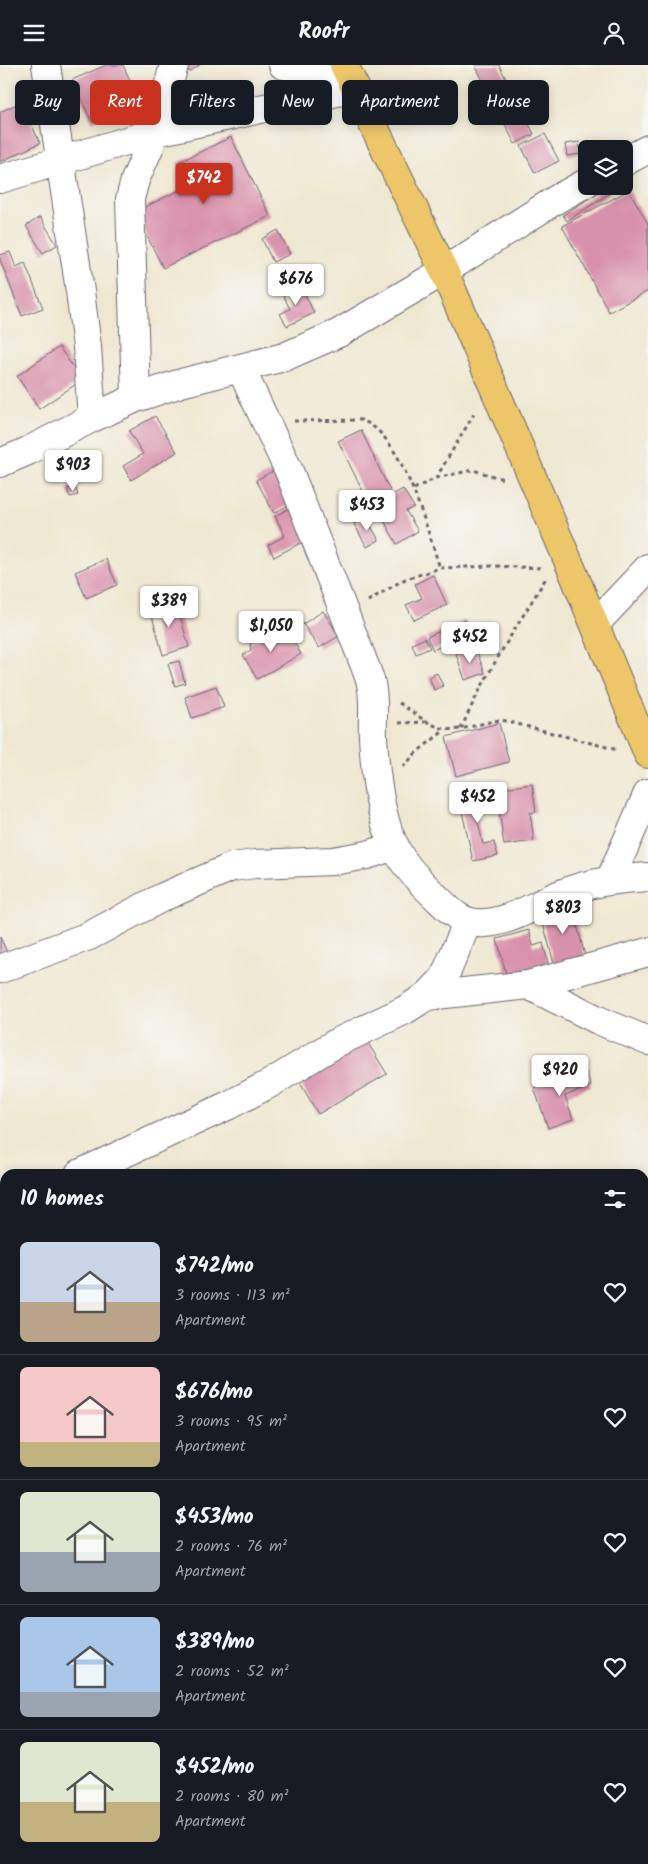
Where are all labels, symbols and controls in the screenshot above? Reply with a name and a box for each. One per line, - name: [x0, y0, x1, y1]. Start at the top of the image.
- text: Roofr: [299, 15, 349, 50]
- icon: menu: [20, 19, 48, 47]
- icon: person: [600, 19, 628, 47]
- chip: Buy: [15, 80, 80, 125]
- chip: Rent: [90, 80, 161, 125]
- chip: Filters: [171, 80, 254, 125]
- chip: New: [264, 80, 332, 125]
- chip: Apartment: [342, 80, 458, 125]
- chip: House: [468, 80, 549, 125]
- map controls: [578, 140, 633, 195]
- button: layers: [578, 140, 633, 195]
- pin: $742: [174, 163, 234, 205]
- text: $742: [186, 166, 222, 191]
- pin: $676: [266, 263, 326, 306]
- text: $676: [279, 267, 313, 292]
- pin: $903: [43, 449, 103, 492]
- text: $903: [56, 453, 90, 478]
- pin: $453: [337, 489, 397, 532]
- text: $453: [349, 493, 385, 518]
- pin: $389: [139, 585, 199, 628]
- text: $389: [151, 589, 187, 614]
- pin: $1,050: [230, 611, 312, 653]
- text: $1,050: [249, 614, 293, 639]
- pin: $452: [440, 621, 500, 664]
- text: $452: [452, 625, 488, 650]
- pin: $452: [448, 781, 508, 824]
- text: $452: [460, 785, 496, 810]
- pin: $803: [533, 893, 593, 935]
- text: $803: [545, 896, 581, 921]
- pin: $920: [530, 1055, 590, 1097]
- text: $920: [542, 1058, 578, 1083]
- text: 10 homes: [20, 1183, 104, 1216]
- icon: filters: [601, 1185, 629, 1213]
- text: $742/mo: [175, 1250, 254, 1283]
- icon: home: [60, 1262, 120, 1322]
- icon: heart: [601, 1278, 629, 1306]
- text: 3 rooms · 113 m²: [175, 1283, 290, 1308]
- text: Apartment: [175, 1308, 246, 1333]
- text: $676/mo: [175, 1376, 253, 1409]
- icon: home: [60, 1387, 120, 1447]
- icon: heart: [601, 1403, 629, 1431]
- text: 3 rooms · 95 m²: [175, 1409, 287, 1434]
- text: Apartment: [175, 1434, 246, 1459]
- text: $453/mo: [175, 1501, 254, 1534]
- icon: home: [60, 1512, 120, 1572]
- icon: heart: [601, 1528, 629, 1556]
- text: 2 rooms · 76 m²: [175, 1534, 287, 1559]
- text: Apartment: [175, 1559, 246, 1584]
- text: $389/mo: [175, 1626, 255, 1659]
- icon: home: [60, 1637, 120, 1697]
- icon: heart: [601, 1653, 629, 1681]
- text: 2 rooms · 52 m²: [175, 1659, 289, 1684]
- text: Apartment: [175, 1684, 246, 1709]
- text: $452/mo: [175, 1751, 254, 1784]
- icon: home: [60, 1762, 120, 1822]
- icon: heart: [601, 1778, 629, 1806]
- text: 2 rooms · 80 m²: [175, 1784, 288, 1809]
- text: Apartment: [175, 1809, 246, 1834]

